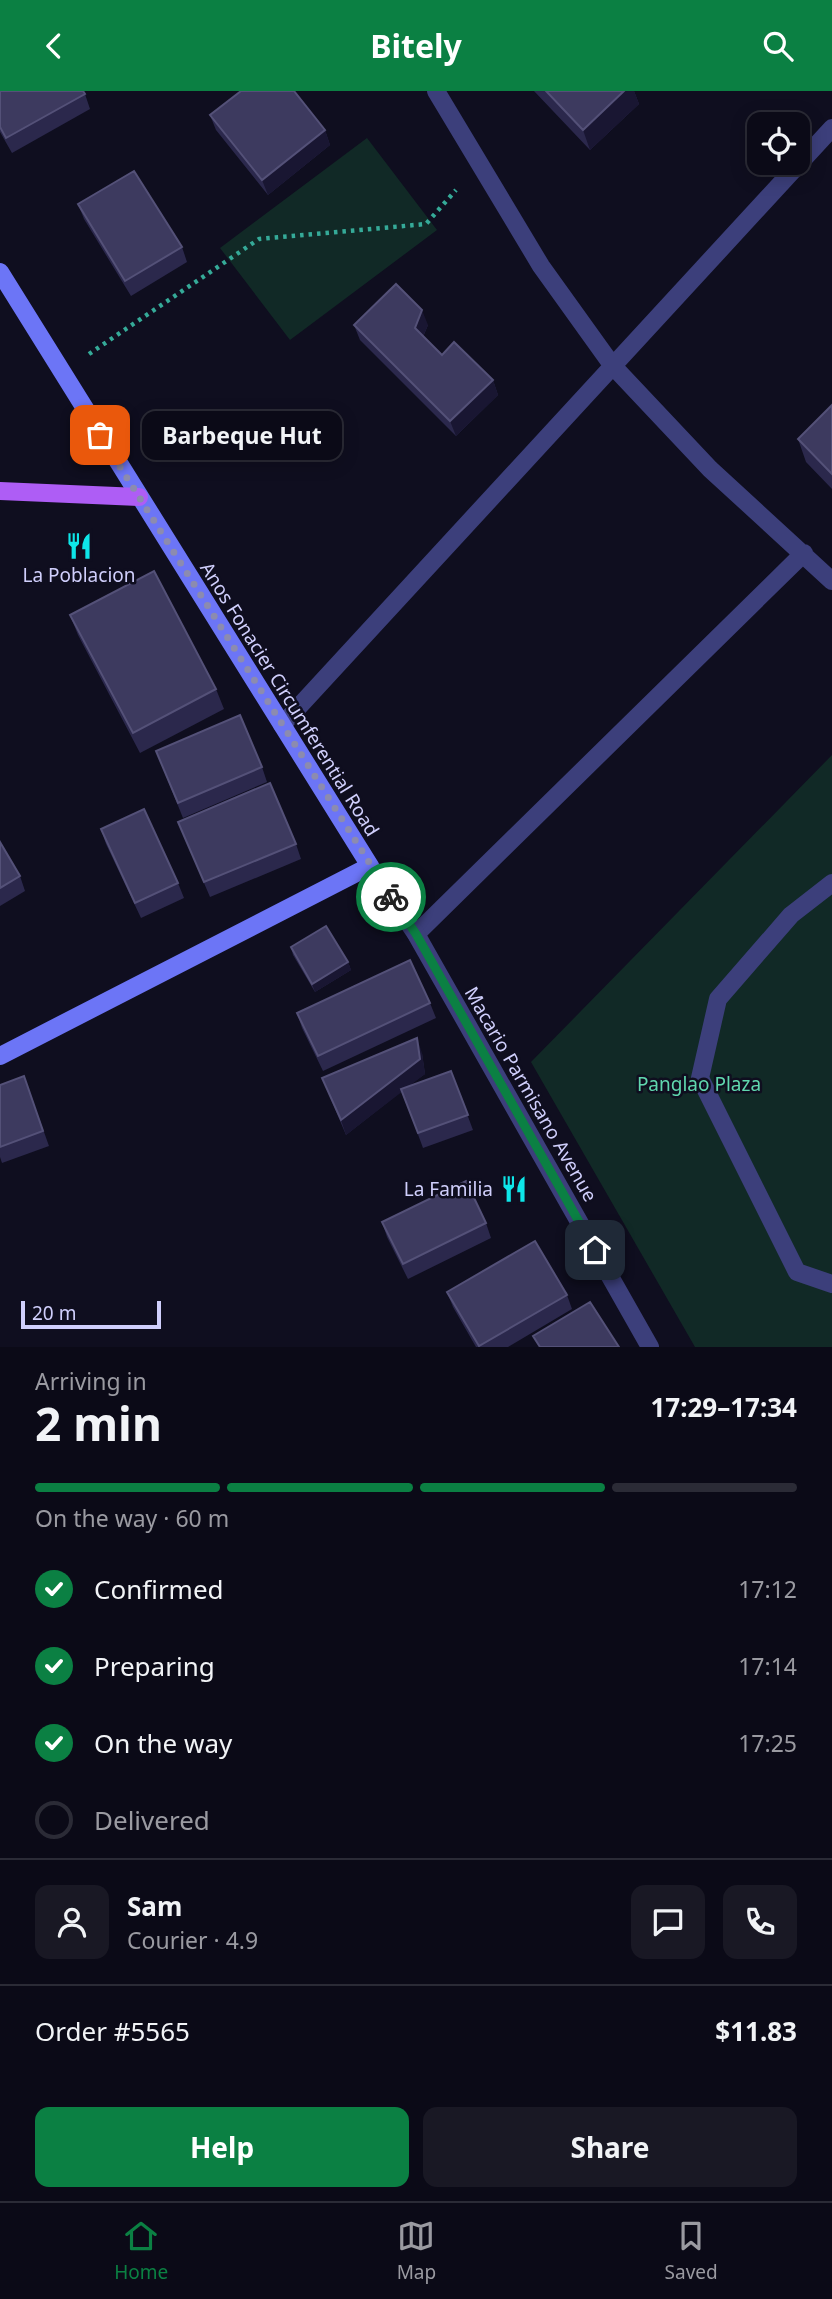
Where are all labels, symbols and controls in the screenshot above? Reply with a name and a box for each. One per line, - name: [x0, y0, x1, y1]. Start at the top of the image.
- text: Bitely: [370, 24, 462, 67]
- icon: back: [35, 27, 73, 65]
- icon: search: [759, 27, 797, 65]
- map controls: [747, 112, 810, 175]
- button: locate: [747, 112, 810, 175]
- pin: [70, 405, 130, 465]
- callout: Barbeque Hut: [142, 411, 342, 459]
- icon: bag: [81, 416, 119, 454]
- text: Barbeque Hut: [162, 419, 322, 451]
- restaurant icon: La Poblacion: [64, 531, 94, 561]
- street label: Anos Fonacier Circumferential Road: [195, 557, 385, 841]
- place label: La Poblacion: [22, 562, 136, 588]
- courier: [356, 862, 426, 932]
- icon: bike: [372, 878, 410, 916]
- street label: Macario Parmisano Avenue: [459, 982, 603, 1206]
- park label: Panglao Plaza: [637, 1071, 761, 1097]
- restaurant icon: La Familia: [499, 1174, 529, 1204]
- place label: La Familia: [404, 1176, 493, 1202]
- pin: [565, 1220, 625, 1280]
- icon: home: [576, 1231, 614, 1269]
- scale bar: [21, 1298, 161, 1330]
- text: 20 m: [32, 1300, 76, 1326]
- text: Arriving in: [35, 1365, 147, 1397]
- text: 17:29–17:34: [650, 1389, 797, 1425]
- text: 2 min: [35, 1392, 162, 1454]
- text: On the way · 60 m: [35, 1502, 229, 1534]
- icon: check: [35, 1570, 73, 1608]
- text: Confirmed: [94, 1571, 224, 1607]
- text: 17:12: [738, 1573, 797, 1605]
- icon: check: [35, 1647, 73, 1685]
- text: Preparing: [94, 1648, 215, 1684]
- text: 17:14: [738, 1650, 797, 1682]
- icon: check: [35, 1724, 73, 1762]
- text: On the way: [94, 1725, 232, 1761]
- text: 17:25: [738, 1727, 797, 1759]
- text: Delivered: [94, 1802, 210, 1838]
- button: person: [35, 1885, 109, 1959]
- button: chat: [631, 1885, 705, 1959]
- button: phone: [723, 1885, 797, 1959]
- text: Sam: [127, 1888, 182, 1924]
- text: Courier · 4.9: [127, 1924, 258, 1956]
- text: Order #5565: [35, 2013, 190, 2049]
- text: $11.83: [715, 2013, 797, 2049]
- button: Help: [35, 2107, 409, 2187]
- button: Share: [423, 2107, 797, 2187]
- tab: Home: [114, 2217, 168, 2285]
- tab: Map: [397, 2217, 436, 2285]
- tab: Saved: [665, 2217, 718, 2285]

